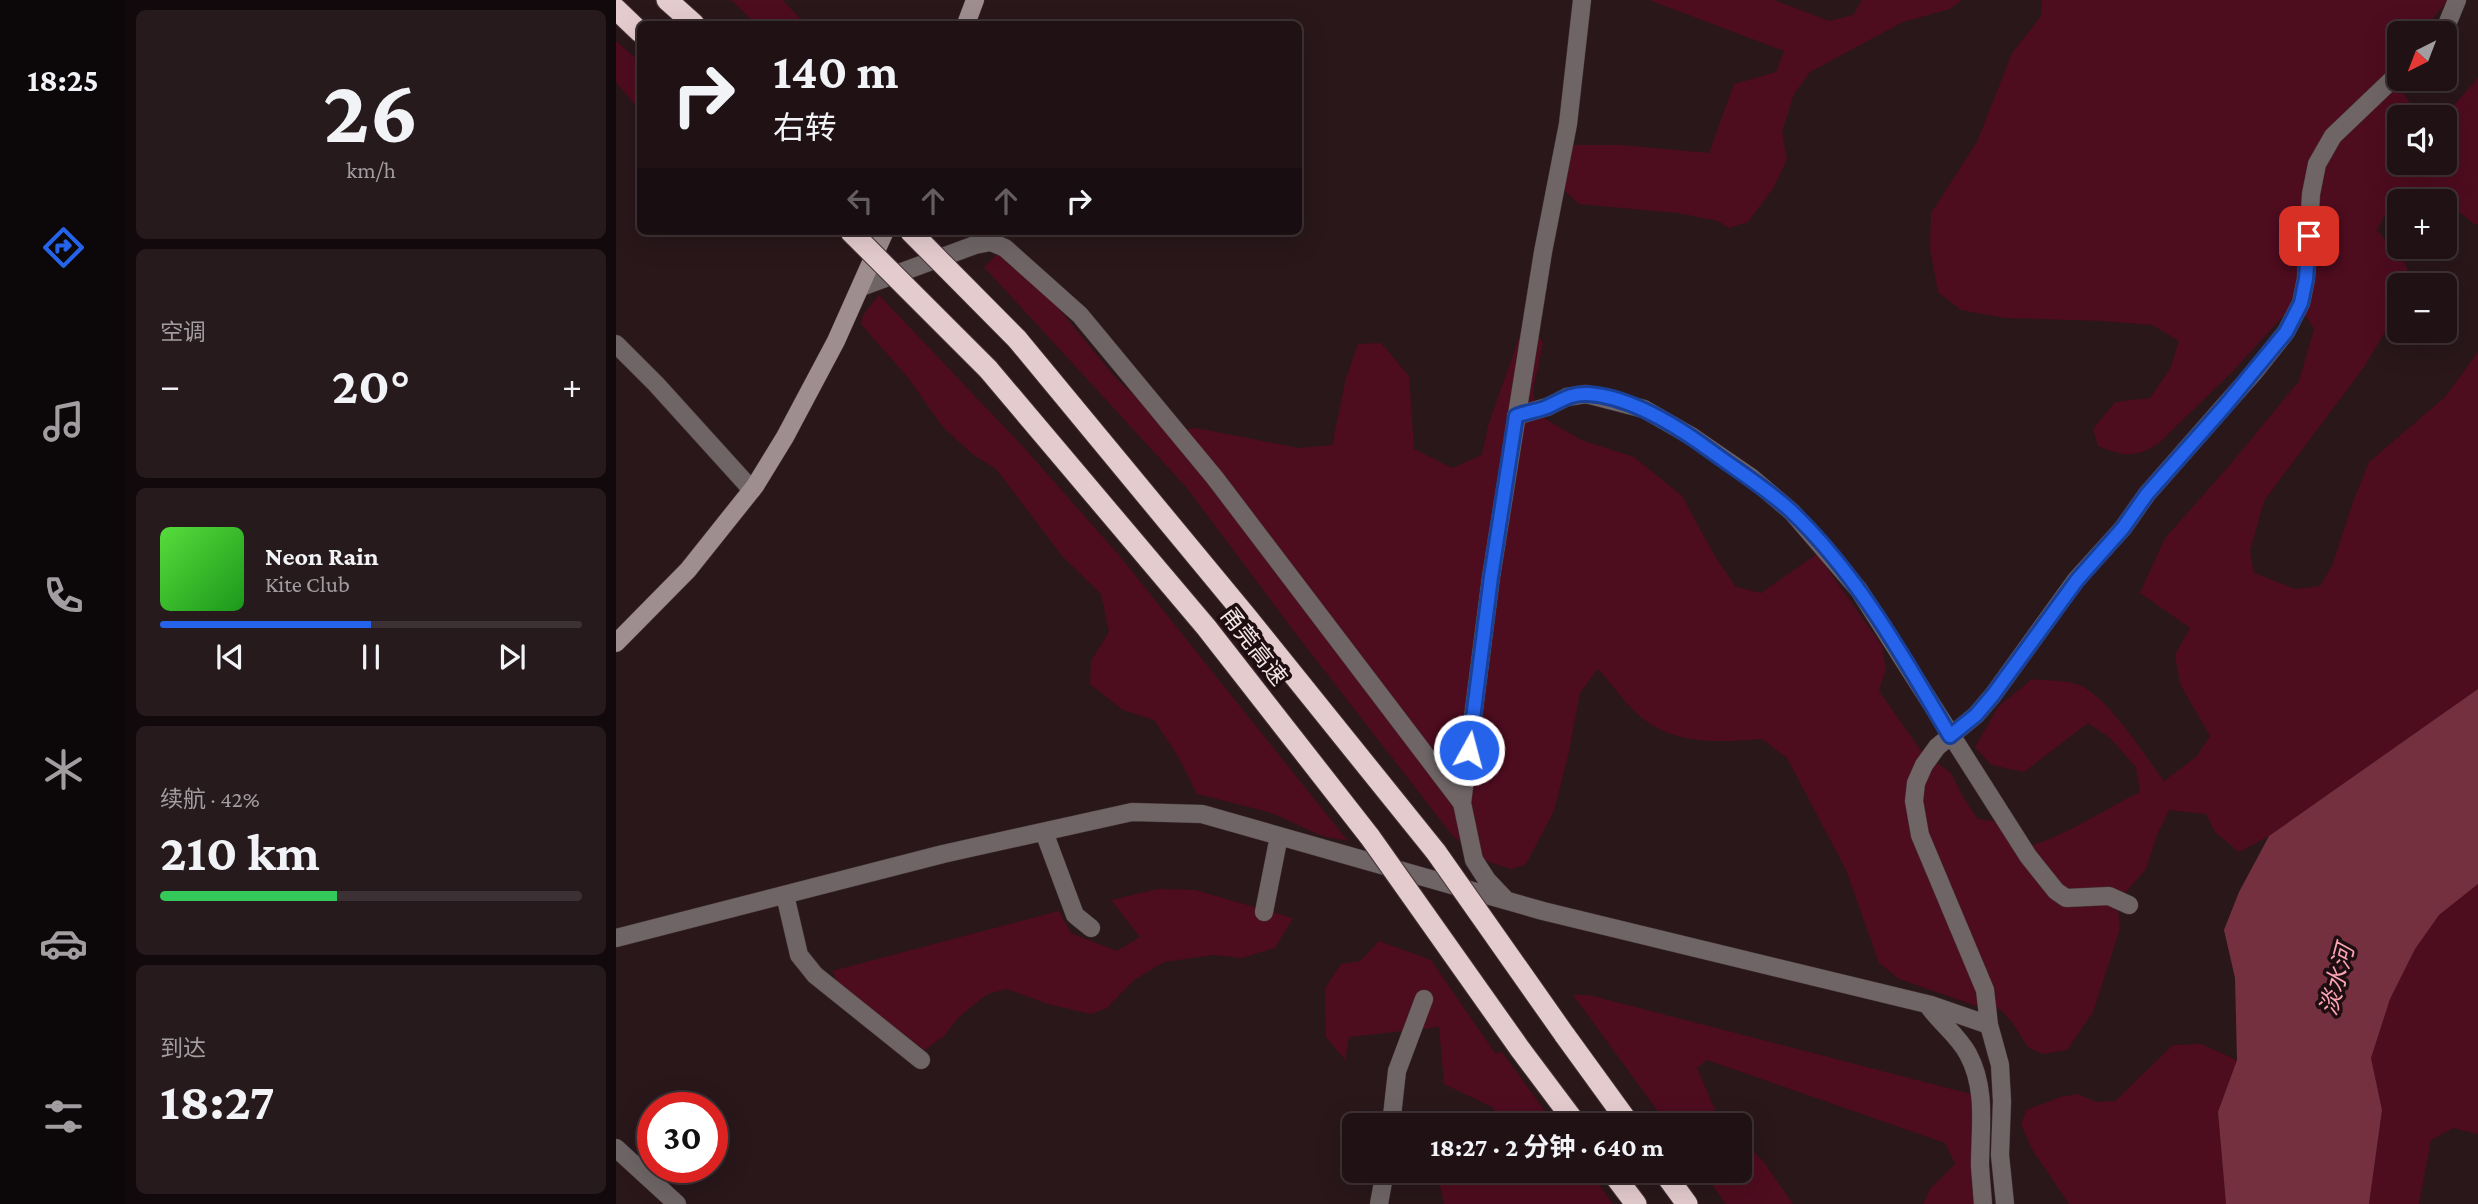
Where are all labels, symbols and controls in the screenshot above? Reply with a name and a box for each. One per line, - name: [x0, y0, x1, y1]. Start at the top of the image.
- north arrow: [2387, 21, 2457, 91]
- map controls: [2387, 21, 2457, 343]
- text: 140 m: [773, 44, 898, 99]
- icon: right: [658, 49, 749, 140]
- text: 26: [323, 60, 419, 162]
- text: 18:25: [27, 62, 99, 98]
- button: sound: [2387, 105, 2457, 175]
- text: 右转: [773, 110, 837, 146]
- text: km/h: [346, 157, 396, 183]
- icon: left: [841, 182, 879, 220]
- icon: ahead: [914, 182, 952, 220]
- icon: ahead: [987, 182, 1025, 220]
- icon: right: [1060, 182, 1098, 220]
- button: +: [2387, 189, 2457, 259]
- pin: [2279, 206, 2339, 266]
- icon: arrive: [2290, 217, 2328, 255]
- icon: directions: [39, 223, 88, 272]
- button: −: [2387, 273, 2457, 343]
- text: 空调: [160, 319, 206, 345]
- text: 20°: [332, 356, 410, 414]
- text: −: [160, 364, 180, 406]
- text: +: [562, 364, 582, 406]
- icon: music: [39, 397, 88, 446]
- text: Neon Rain: [265, 542, 379, 571]
- icon: phone: [39, 571, 88, 620]
- text: Kite Club: [265, 571, 350, 597]
- street label: 甬莞高速: [1215, 602, 1293, 690]
- icon: previous: [211, 638, 249, 676]
- icon: pause: [352, 638, 390, 676]
- icon: next: [493, 638, 531, 676]
- position arrow: [1432, 713, 1506, 787]
- icon: climate: [39, 745, 88, 794]
- text: 续航 · 42%: [160, 786, 260, 812]
- text: 210 km: [160, 823, 320, 881]
- icon: car: [39, 919, 88, 968]
- water label: 淡水河: [2314, 938, 2360, 1018]
- text: 到达: [160, 1035, 206, 1061]
- text: 18:27: [160, 1072, 275, 1130]
- icon: filters: [39, 1092, 88, 1141]
- speed limit sign: 30: [637, 1092, 728, 1183]
- text: 18:27 · 2 分钟 · 640 m: [1430, 1133, 1664, 1162]

